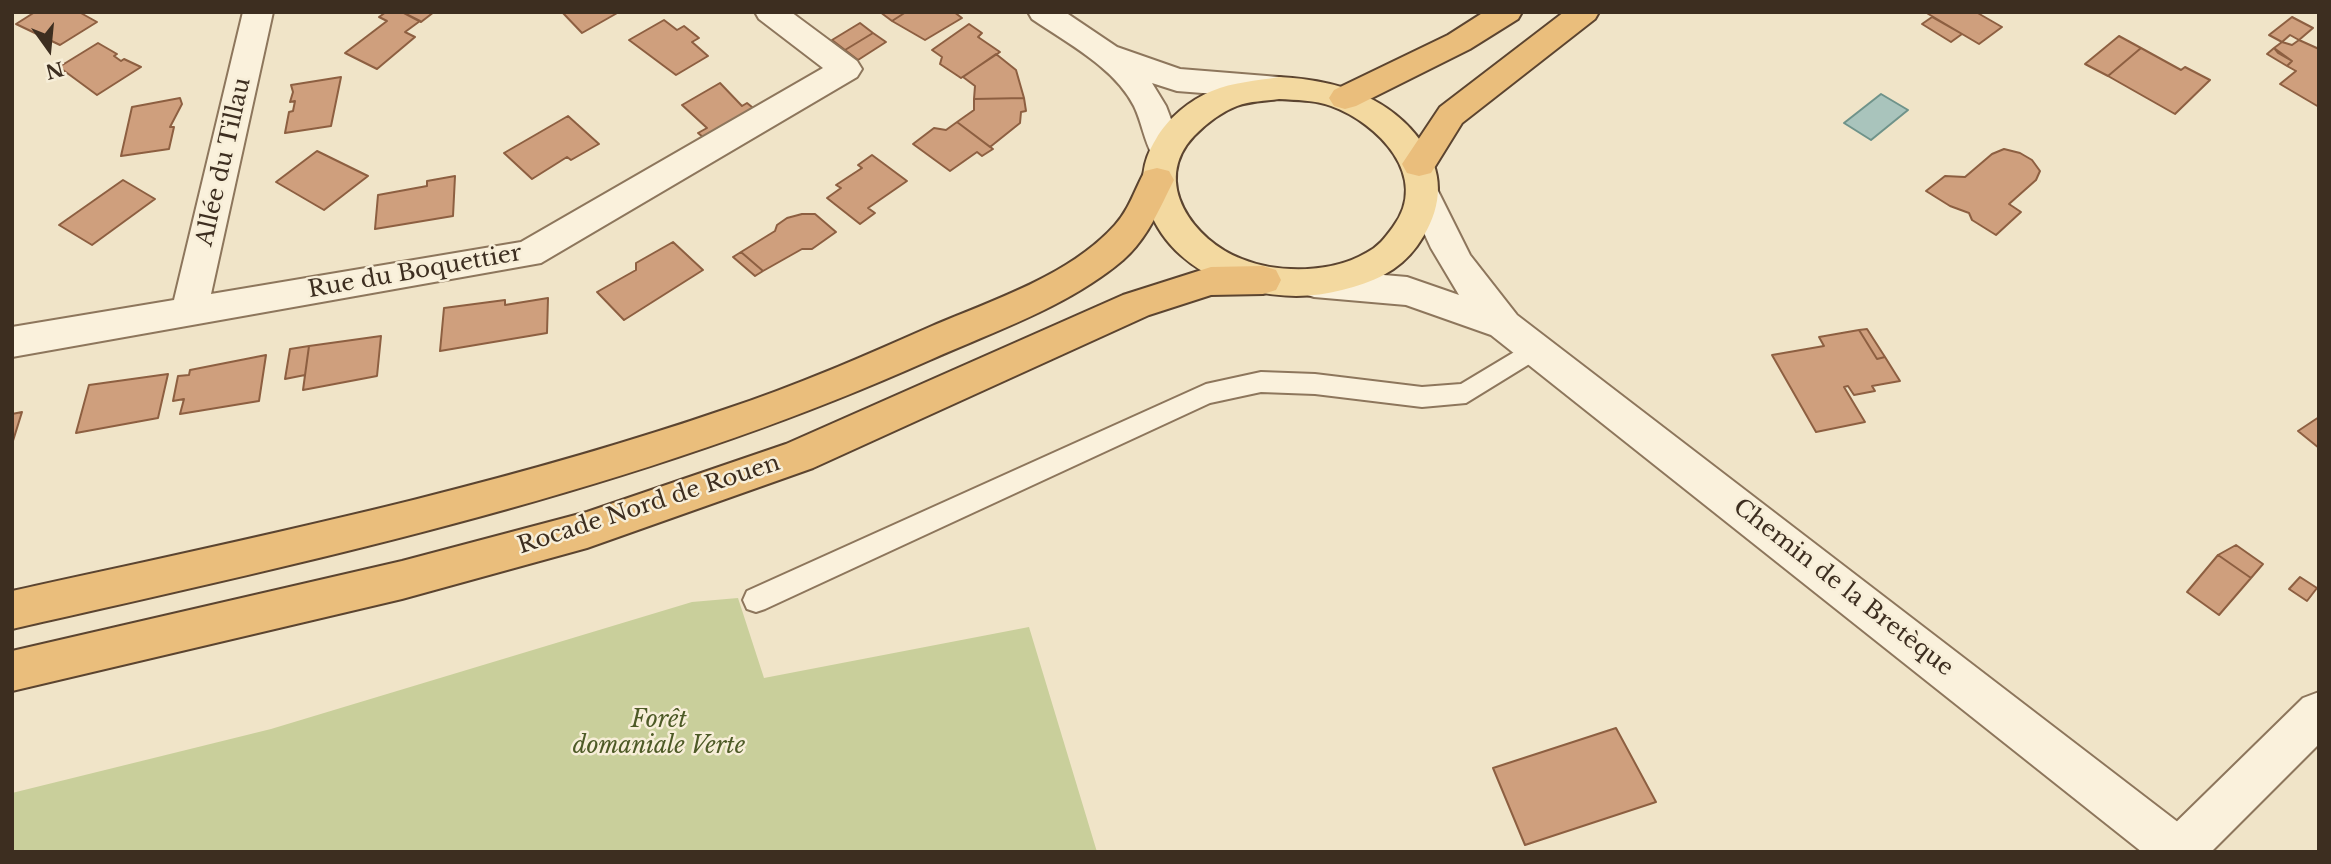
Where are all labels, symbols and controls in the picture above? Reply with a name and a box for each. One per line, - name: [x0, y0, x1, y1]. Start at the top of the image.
- north arrow: [14, 14, 84, 84]
- text: N: [43, 56, 66, 83]
- street label: Allée du Tillau: [191, 75, 257, 249]
- street label: Rue du Boquettier: [306, 240, 524, 304]
- street label: Rocade Nord de Rouen: [514, 450, 784, 560]
- street label: Chemin de la Bretèque: [1728, 494, 1958, 682]
- park label: Forêt domaniale Verte: [573, 707, 745, 761]

